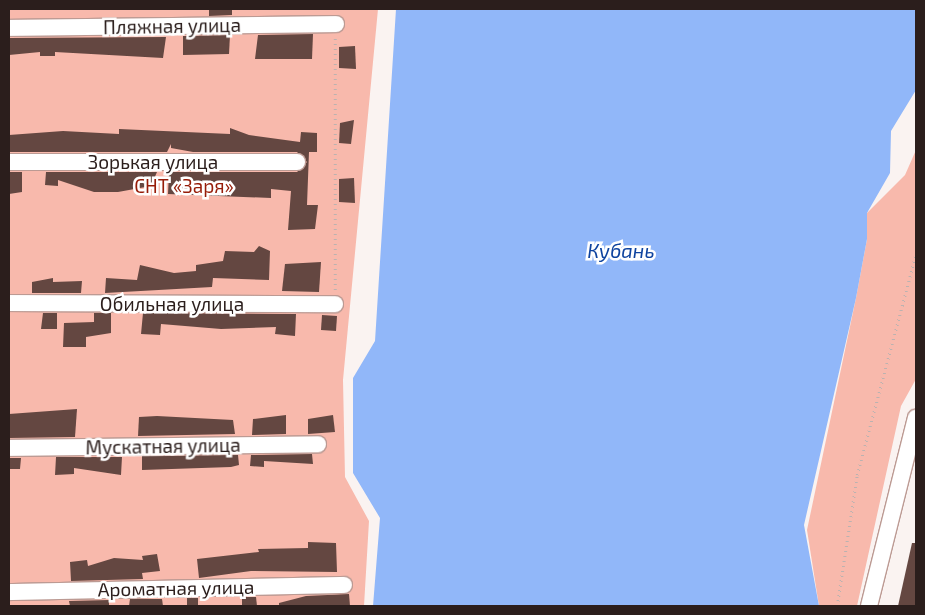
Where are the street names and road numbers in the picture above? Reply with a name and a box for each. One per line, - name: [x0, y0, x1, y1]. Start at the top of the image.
- street label: Пляжная улица: [103, 13, 241, 39]
- street label: Зорькая улица: [88, 151, 218, 173]
- street label: Обильная улица: [100, 293, 244, 315]
- street label: Мускатная улица: [85, 433, 241, 459]
- street label: Ароматная улица: [97, 575, 255, 601]

